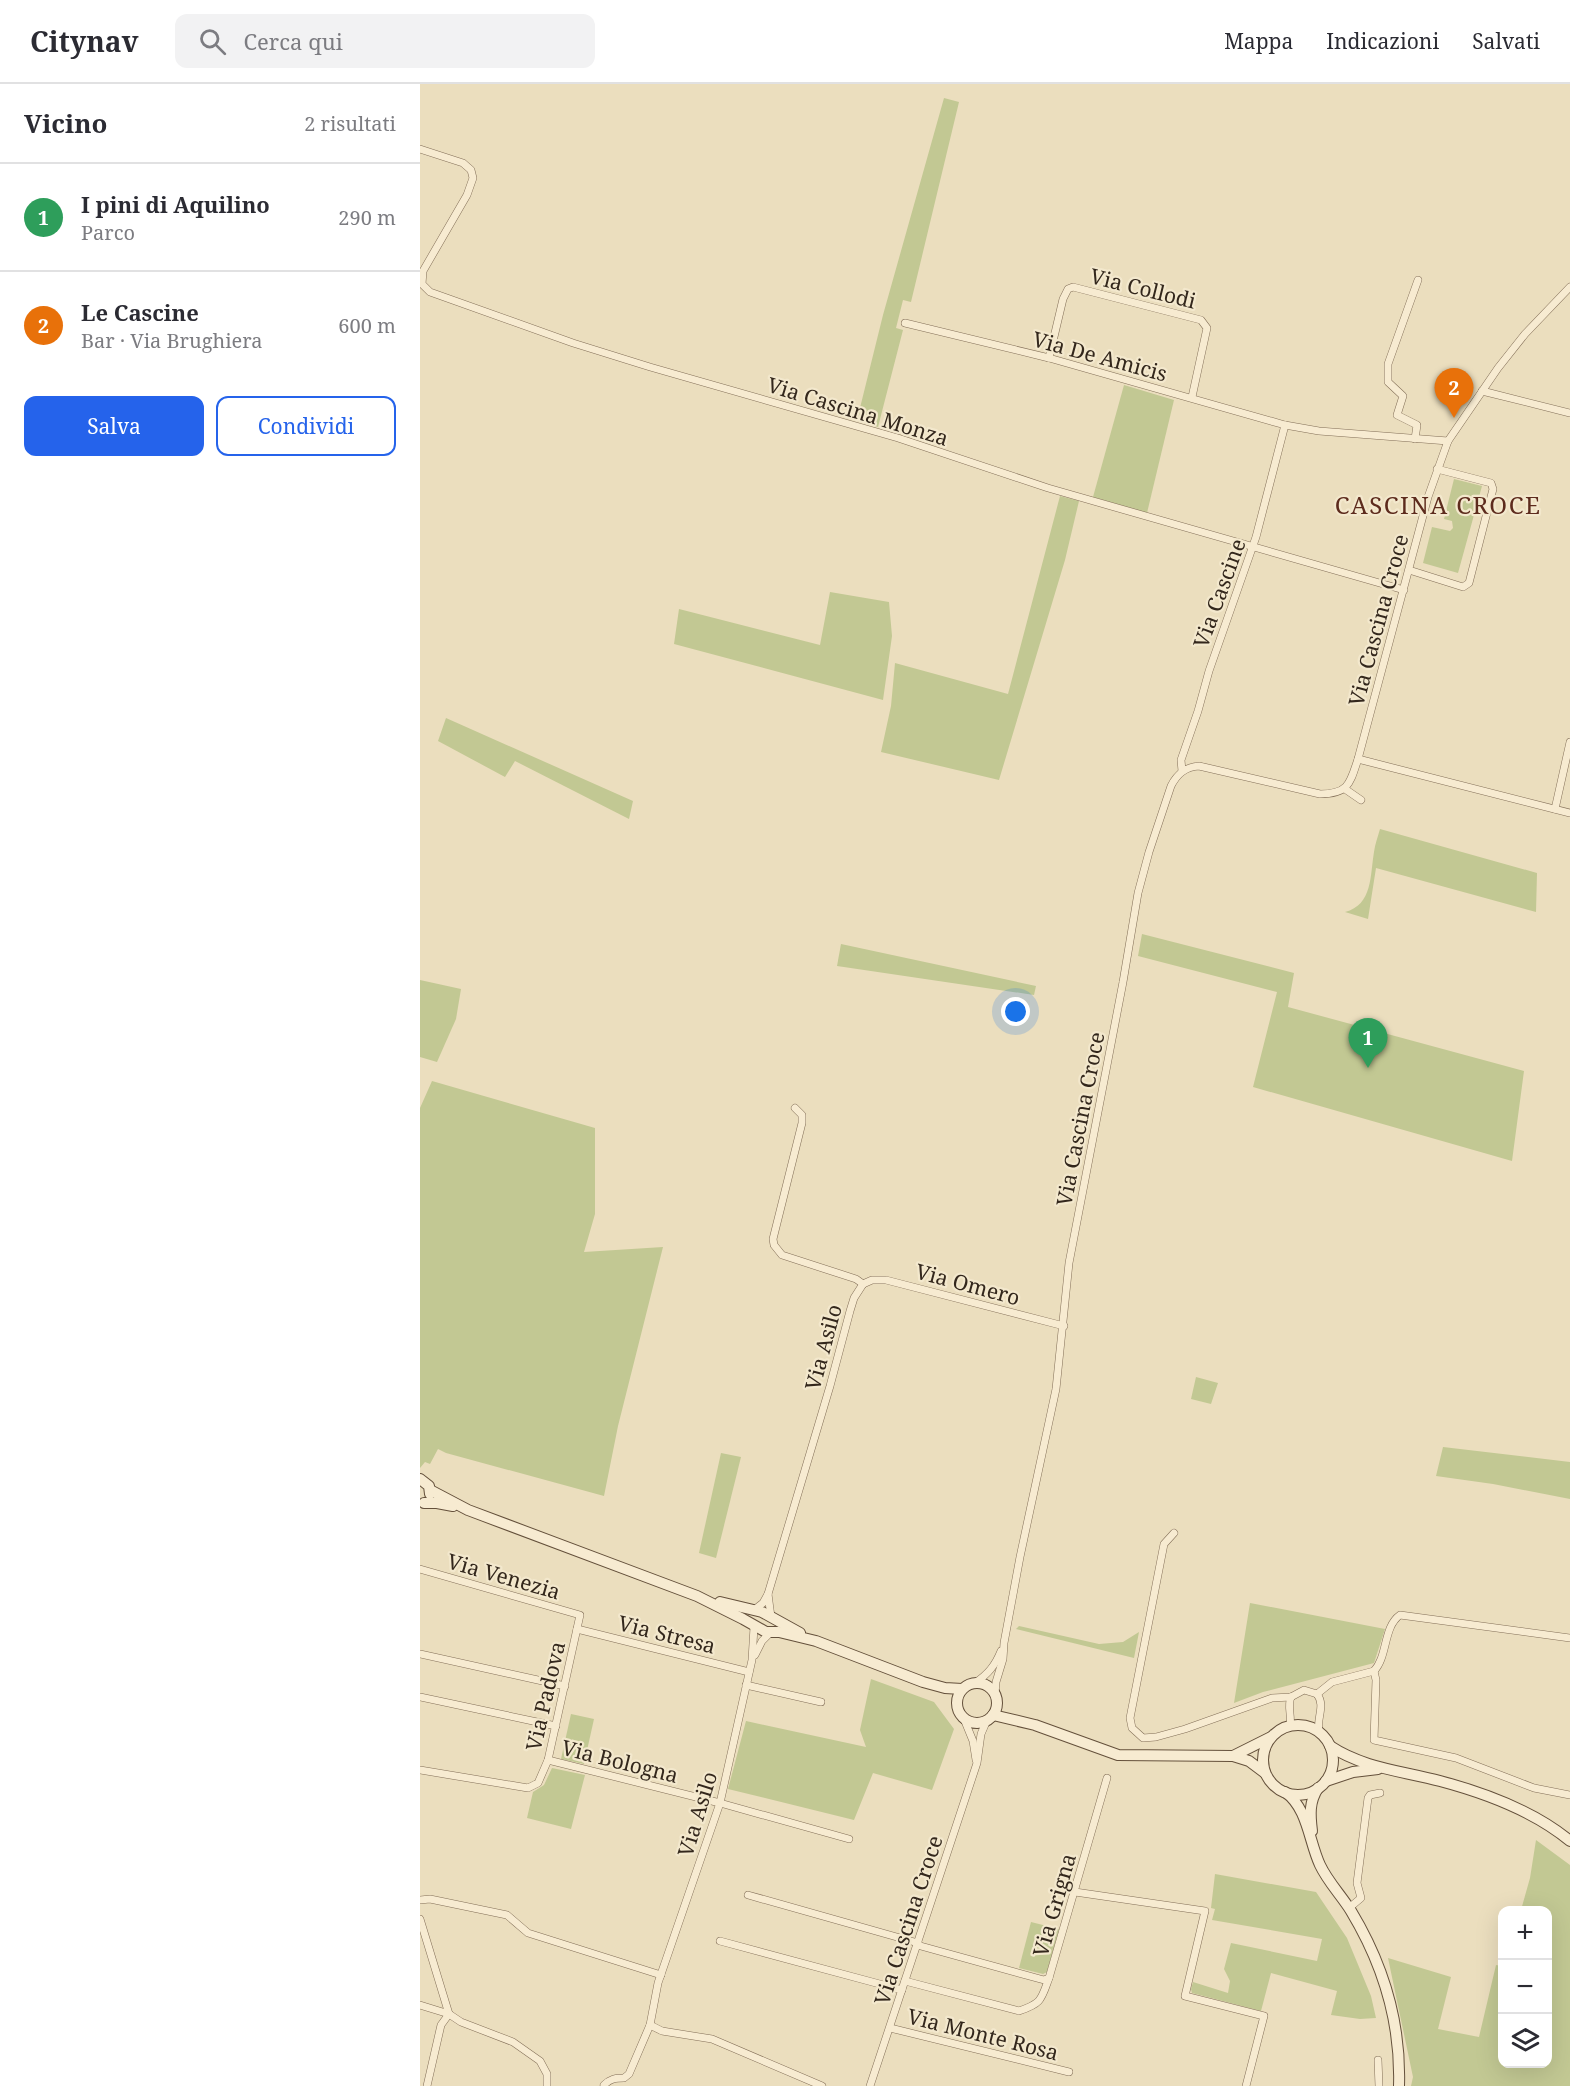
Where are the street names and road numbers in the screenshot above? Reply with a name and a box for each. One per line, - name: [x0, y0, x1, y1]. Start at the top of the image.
- street label: Via Collodi: [1087, 261, 1199, 315]
- street label: Via De Amicis: [1030, 325, 1170, 387]
- street label: Via Cascina Monza: [764, 370, 952, 452]
- street label: Via Cascina Croce: [1342, 531, 1414, 709]
- street label: Via Cascine: [1186, 535, 1252, 651]
- street label: Via Cascina Croce: [1049, 1030, 1111, 1208]
- street label: Via Omero: [913, 1257, 1023, 1311]
- street label: Via Asilo: [798, 1301, 848, 1393]
- street label: Via Venezia: [444, 1547, 564, 1605]
- street label: Via Stresa: [615, 1608, 719, 1660]
- street label: Via Padova: [519, 1638, 571, 1754]
- street label: Via Bologna: [559, 1733, 681, 1789]
- street label: Via Asilo: [671, 1768, 723, 1860]
- street label: Via Cascina Croce: [867, 1832, 949, 2008]
- street label: Via Grigna: [1026, 1850, 1082, 1960]
- street label: Via Monte Rosa: [905, 2002, 1061, 2066]

